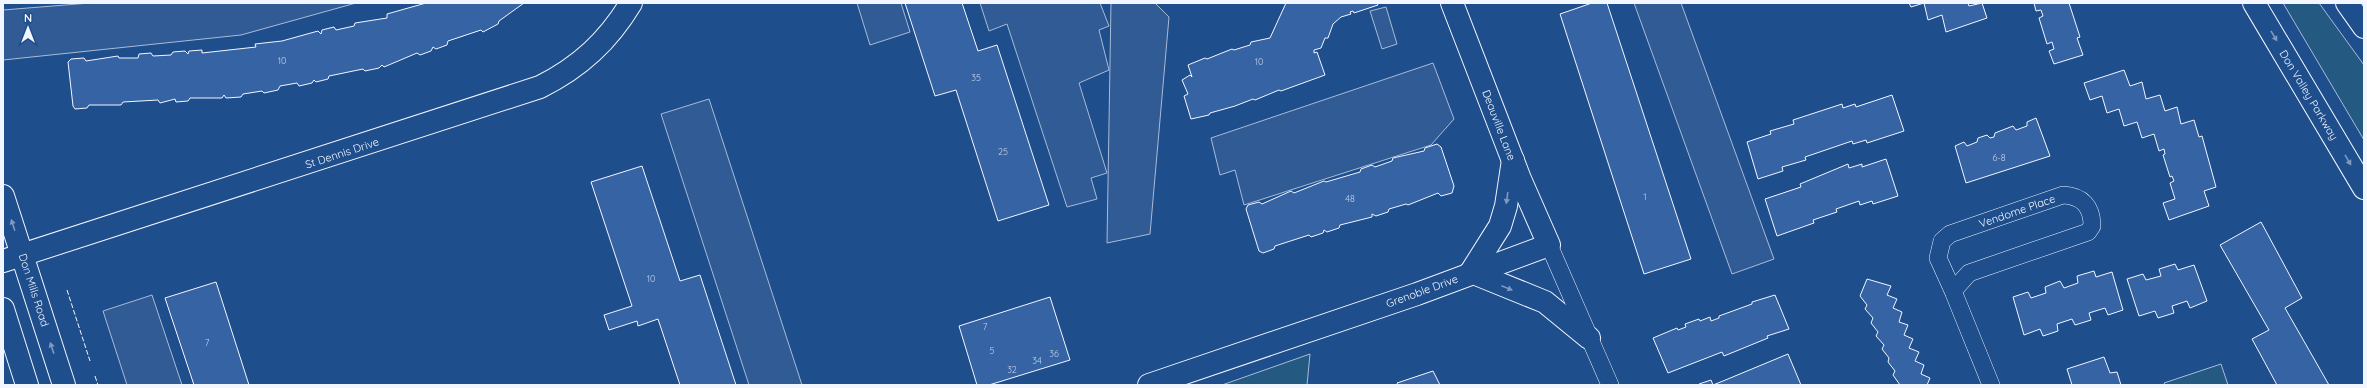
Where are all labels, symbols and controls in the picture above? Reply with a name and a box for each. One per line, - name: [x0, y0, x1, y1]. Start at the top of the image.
- north arrow: [8, 8, 48, 48]
- text: N: [24, 11, 32, 25]
- one-way arrow: [2270, 31, 2278, 41]
- street label: Don Valley Parkway: [2277, 47, 2341, 143]
- house number: 10: [278, 55, 286, 66]
- house number: 10: [1255, 56, 1263, 67]
- house number: 35: [971, 72, 981, 83]
- street label: Deauville Lane: [1479, 88, 1519, 162]
- street label: St Dennis Drive: [303, 134, 381, 172]
- house number: 25: [998, 146, 1008, 157]
- house number: 6-8: [1992, 152, 2006, 163]
- one-way arrow: [2344, 154, 2351, 166]
- house number: 1: [1643, 191, 1647, 202]
- street label: Vendome Place: [1977, 191, 2057, 231]
- one-way arrow: [1504, 192, 1510, 204]
- house number: 48: [1345, 193, 1355, 204]
- one-way arrow: [9, 219, 15, 231]
- street label: Don Mills Road: [16, 252, 52, 328]
- street label: Grenoble Drive: [1384, 271, 1460, 311]
- house number: 10: [647, 273, 655, 284]
- one-way arrow: [1502, 285, 1514, 291]
- house number: 7: [983, 321, 988, 332]
- house number: 7: [205, 337, 210, 348]
- one-way arrow: [49, 342, 55, 354]
- house number: 5: [990, 345, 995, 356]
- house number: 36: [1049, 348, 1059, 359]
- house number: 34: [1032, 355, 1042, 366]
- house number: 32: [1007, 364, 1017, 375]

